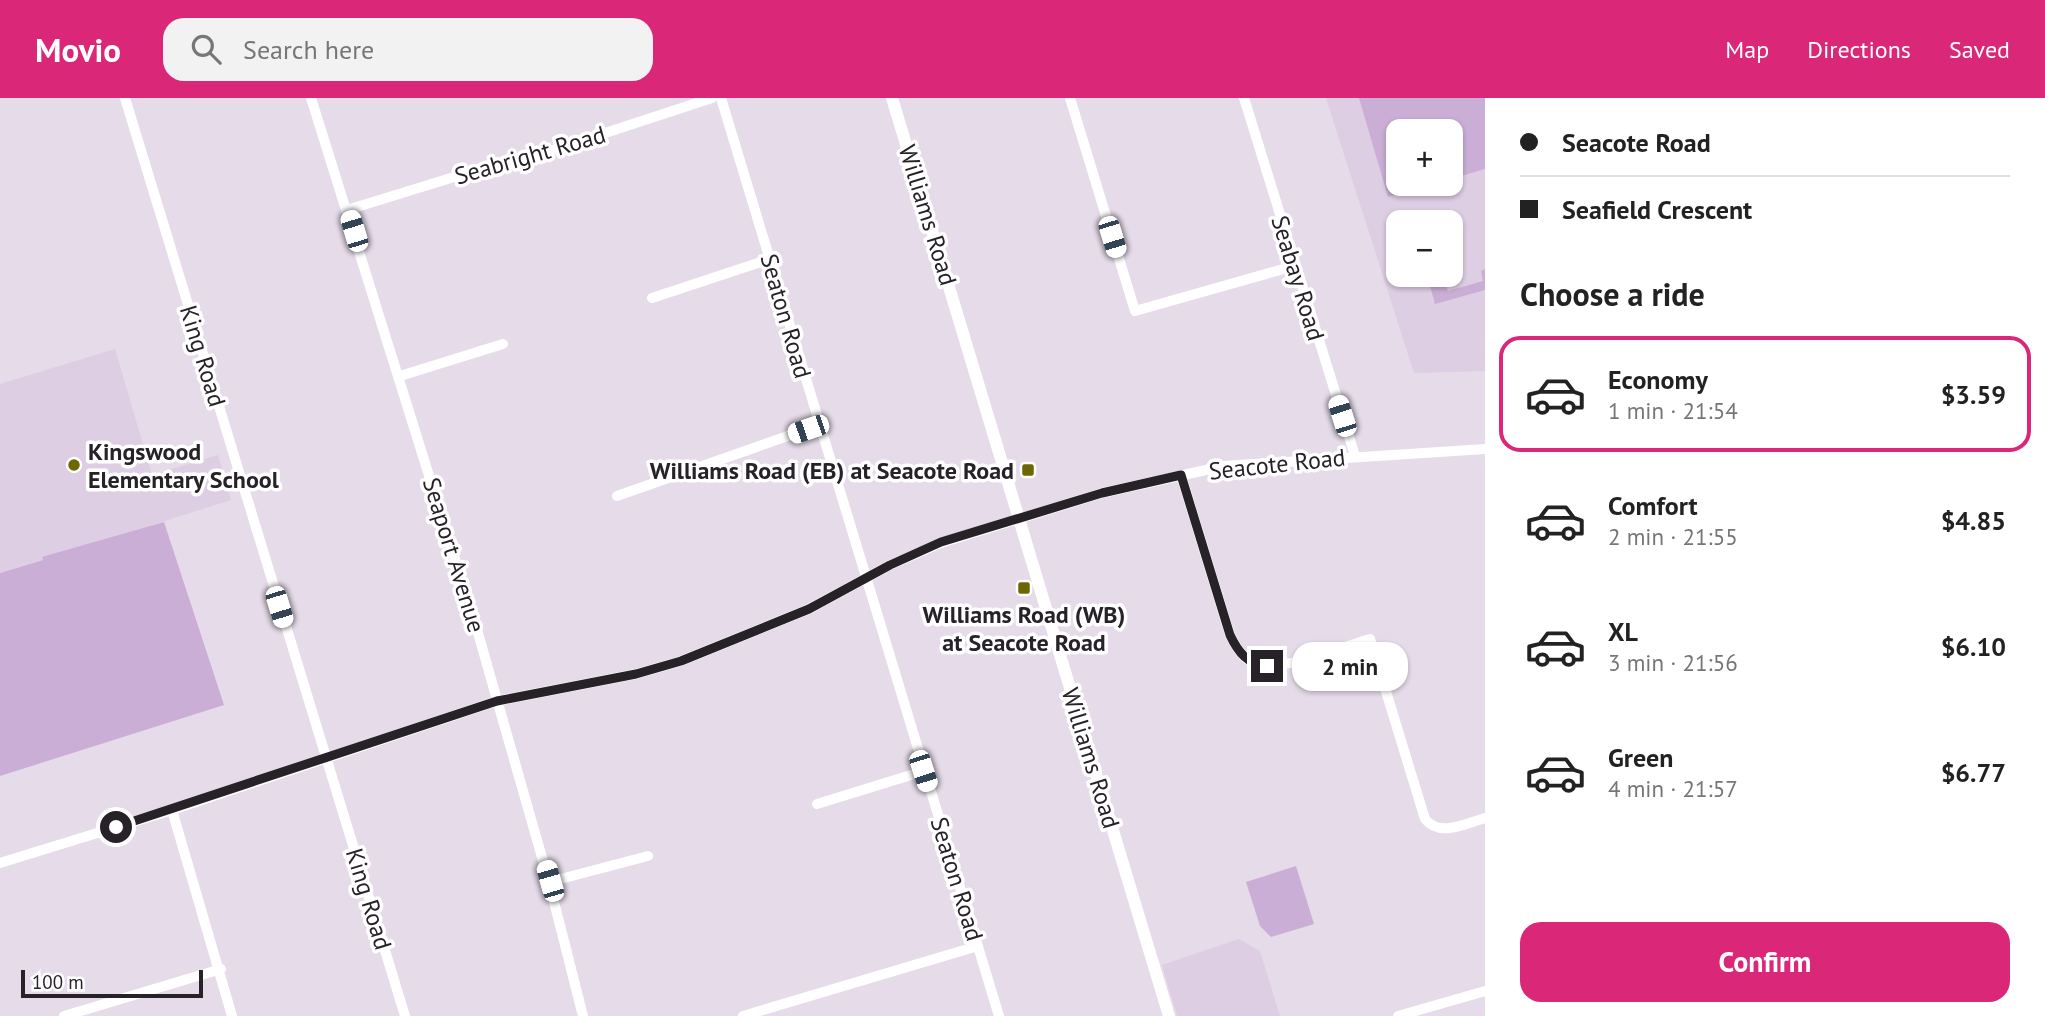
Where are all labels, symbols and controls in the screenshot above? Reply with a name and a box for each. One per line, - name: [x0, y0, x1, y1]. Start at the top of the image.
- search box: [163, 18, 653, 81]
- text: Movio: [35, 28, 121, 71]
- icon: search: [187, 30, 225, 68]
- text: Search here: [243, 33, 374, 66]
- text: Map: [1725, 34, 1769, 65]
- text: Directions: [1807, 34, 1911, 65]
- text: Saved: [1949, 34, 2010, 65]
- street label: Seabright Road: [451, 119, 609, 191]
- map controls: [1386, 119, 1463, 287]
- button: +: [1386, 119, 1463, 196]
- text: Seacote Road: [1562, 126, 1711, 159]
- street label: Williams Road: [892, 141, 964, 289]
- text: Seafield Crescent: [1562, 193, 1752, 226]
- car: [338, 208, 371, 254]
- button: −: [1386, 210, 1463, 287]
- street label: Seabay Road: [1264, 212, 1332, 344]
- car: [1096, 214, 1129, 260]
- street label: Seaton Road: [753, 250, 819, 382]
- text: Choose a ride: [1520, 273, 1705, 315]
- street label: King Road: [173, 302, 233, 410]
- icon: car: [1524, 363, 1587, 426]
- text: Economy: [1608, 363, 1708, 396]
- text: $3.59: [1941, 378, 2006, 411]
- car: [1326, 393, 1359, 439]
- text: 1 min · 21:54: [1608, 396, 1738, 425]
- car: [785, 412, 832, 446]
- place label: Kingswood Elementary School: [88, 436, 280, 495]
- street label: Seacote Road: [1207, 441, 1347, 487]
- place label: Williams Road (EB) at Seacote Road: [650, 455, 1014, 486]
- marker: Kingswood Elementary School: [66, 457, 82, 473]
- marker: Williams Road (EB) at Seacote Road: [1020, 462, 1036, 478]
- street label: Seaport Avenue: [416, 474, 492, 636]
- icon: car: [1524, 489, 1587, 552]
- text: Comfort: [1608, 489, 1698, 522]
- text: $4.85: [1941, 504, 2006, 537]
- text: 2 min · 21:55: [1608, 522, 1738, 551]
- marker: Williams Road (WB) at Seacote Road: [1016, 580, 1032, 596]
- car: [263, 584, 296, 630]
- place label: Williams Road (WB) at Seacote Road: [923, 599, 1125, 658]
- icon: car: [1524, 615, 1587, 678]
- text: XL: [1608, 615, 1638, 648]
- text: $6.10: [1941, 630, 2006, 663]
- callout: 2 min: [1292, 642, 1407, 690]
- text: 3 min · 21:56: [1608, 648, 1738, 677]
- route end: [1251, 650, 1283, 682]
- text: 2 min: [1322, 652, 1378, 681]
- street label: Williams Road: [1055, 684, 1127, 832]
- icon: car: [1524, 741, 1587, 804]
- text: Green: [1608, 741, 1673, 774]
- car: [907, 748, 940, 794]
- text: $6.77: [1941, 756, 2006, 789]
- text: 4 min · 21:57: [1608, 774, 1738, 803]
- route start: [100, 811, 132, 843]
- street label: Seaton Road: [923, 813, 991, 945]
- street label: King Road: [339, 845, 399, 953]
- car: [535, 858, 566, 904]
- button: Confirm: [1520, 922, 2010, 1002]
- scale bar: [21, 967, 203, 999]
- text: 100 m: [32, 970, 84, 994]

